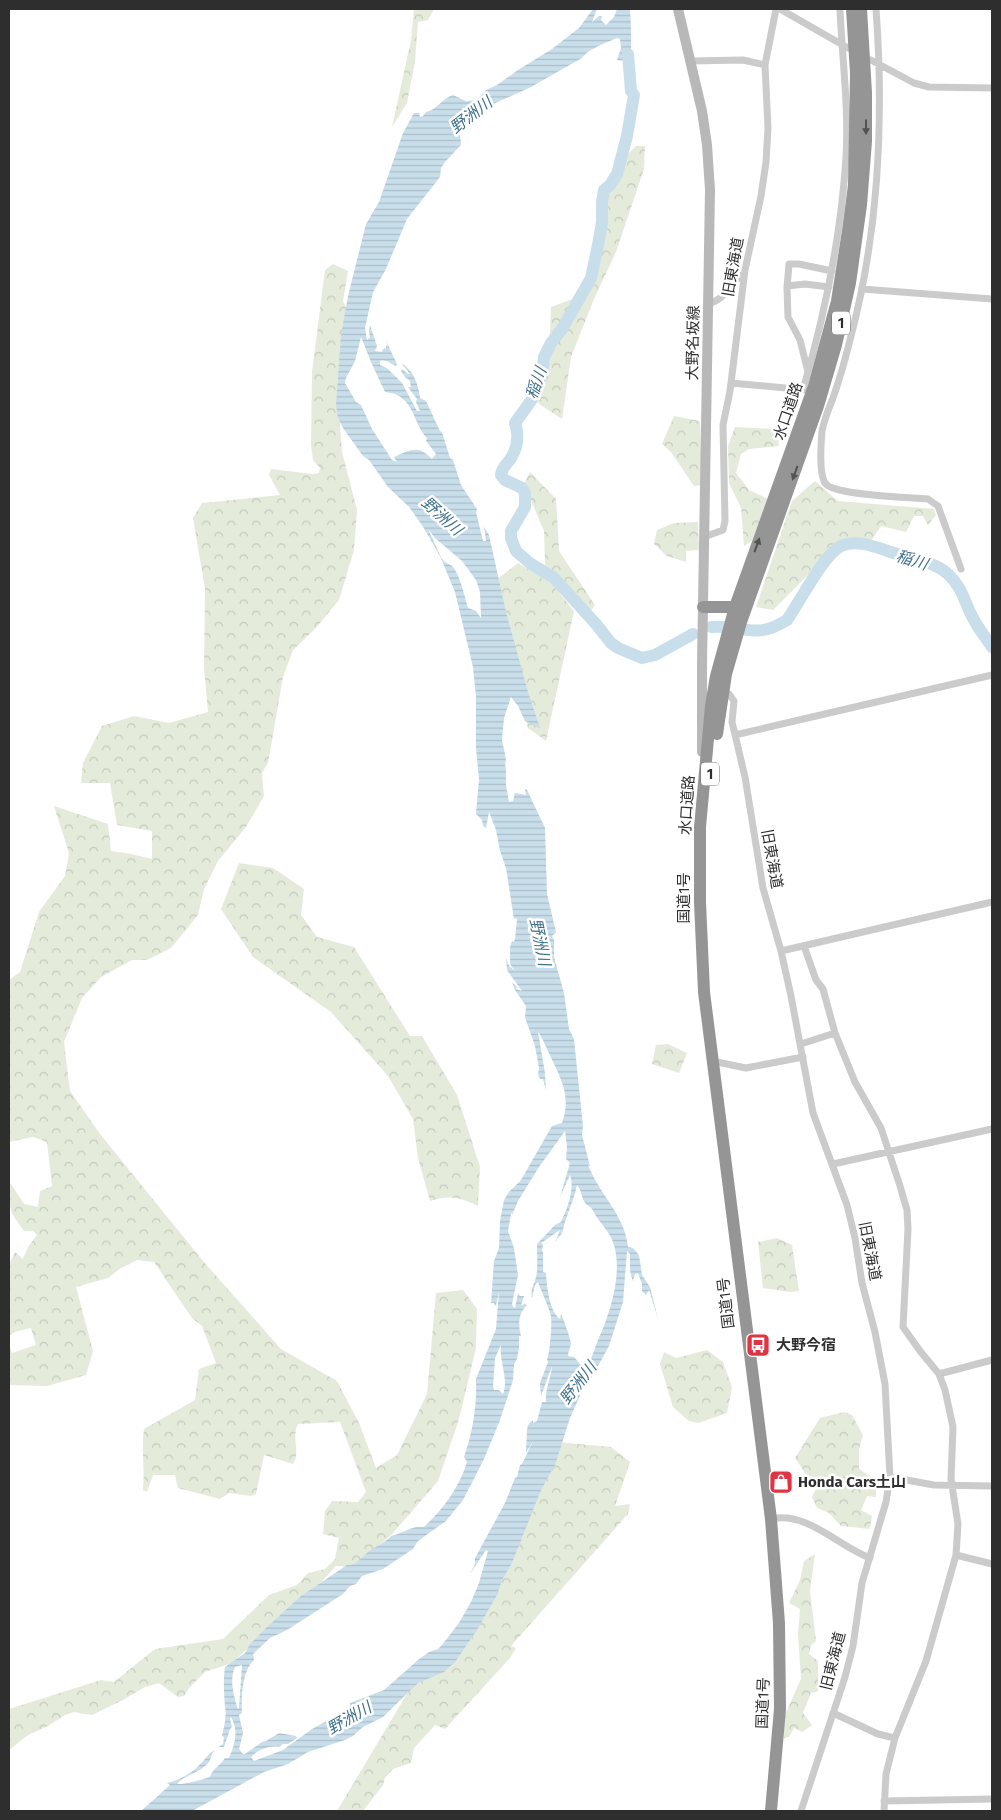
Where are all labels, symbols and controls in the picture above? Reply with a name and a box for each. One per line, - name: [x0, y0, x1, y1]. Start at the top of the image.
- water label: 野洲川: [446, 92, 497, 137]
- one-way arrow: [862, 120, 870, 136]
- street label: 旧東海道: [719, 236, 747, 298]
- street label: 大野名坂線: [683, 305, 703, 381]
- road number: 1: [832, 312, 850, 334]
- water label: 稲川: [522, 363, 551, 401]
- street label: 水口道路: [770, 380, 806, 442]
- one-way arrow: [790, 466, 798, 480]
- water label: 野洲川: [418, 493, 468, 540]
- one-way arrow: [754, 537, 761, 552]
- water label: 稲川: [894, 546, 932, 574]
- road number: 1: [701, 762, 719, 786]
- street label: 水口道路: [676, 774, 698, 836]
- street label: 旧東海道: [758, 828, 786, 890]
- street label: 国道1号: [675, 872, 693, 924]
- water label: 野洲川: [526, 917, 555, 969]
- street label: 旧東海道: [855, 1220, 885, 1282]
- street label: 国道1号: [714, 1276, 738, 1330]
- bus stop icon: 大野今宿: [745, 1332, 771, 1358]
- place label: 大野今宿: [776, 1336, 836, 1354]
- water label: 野洲川: [556, 1357, 601, 1408]
- shop icon: Honda Cars土山: [768, 1469, 794, 1495]
- place label: Honda Cars土山: [798, 1473, 906, 1491]
- street label: 旧東海道: [817, 1630, 849, 1692]
- street label: 国道1号: [753, 1677, 773, 1729]
- water label: 野洲川: [323, 1697, 376, 1738]

